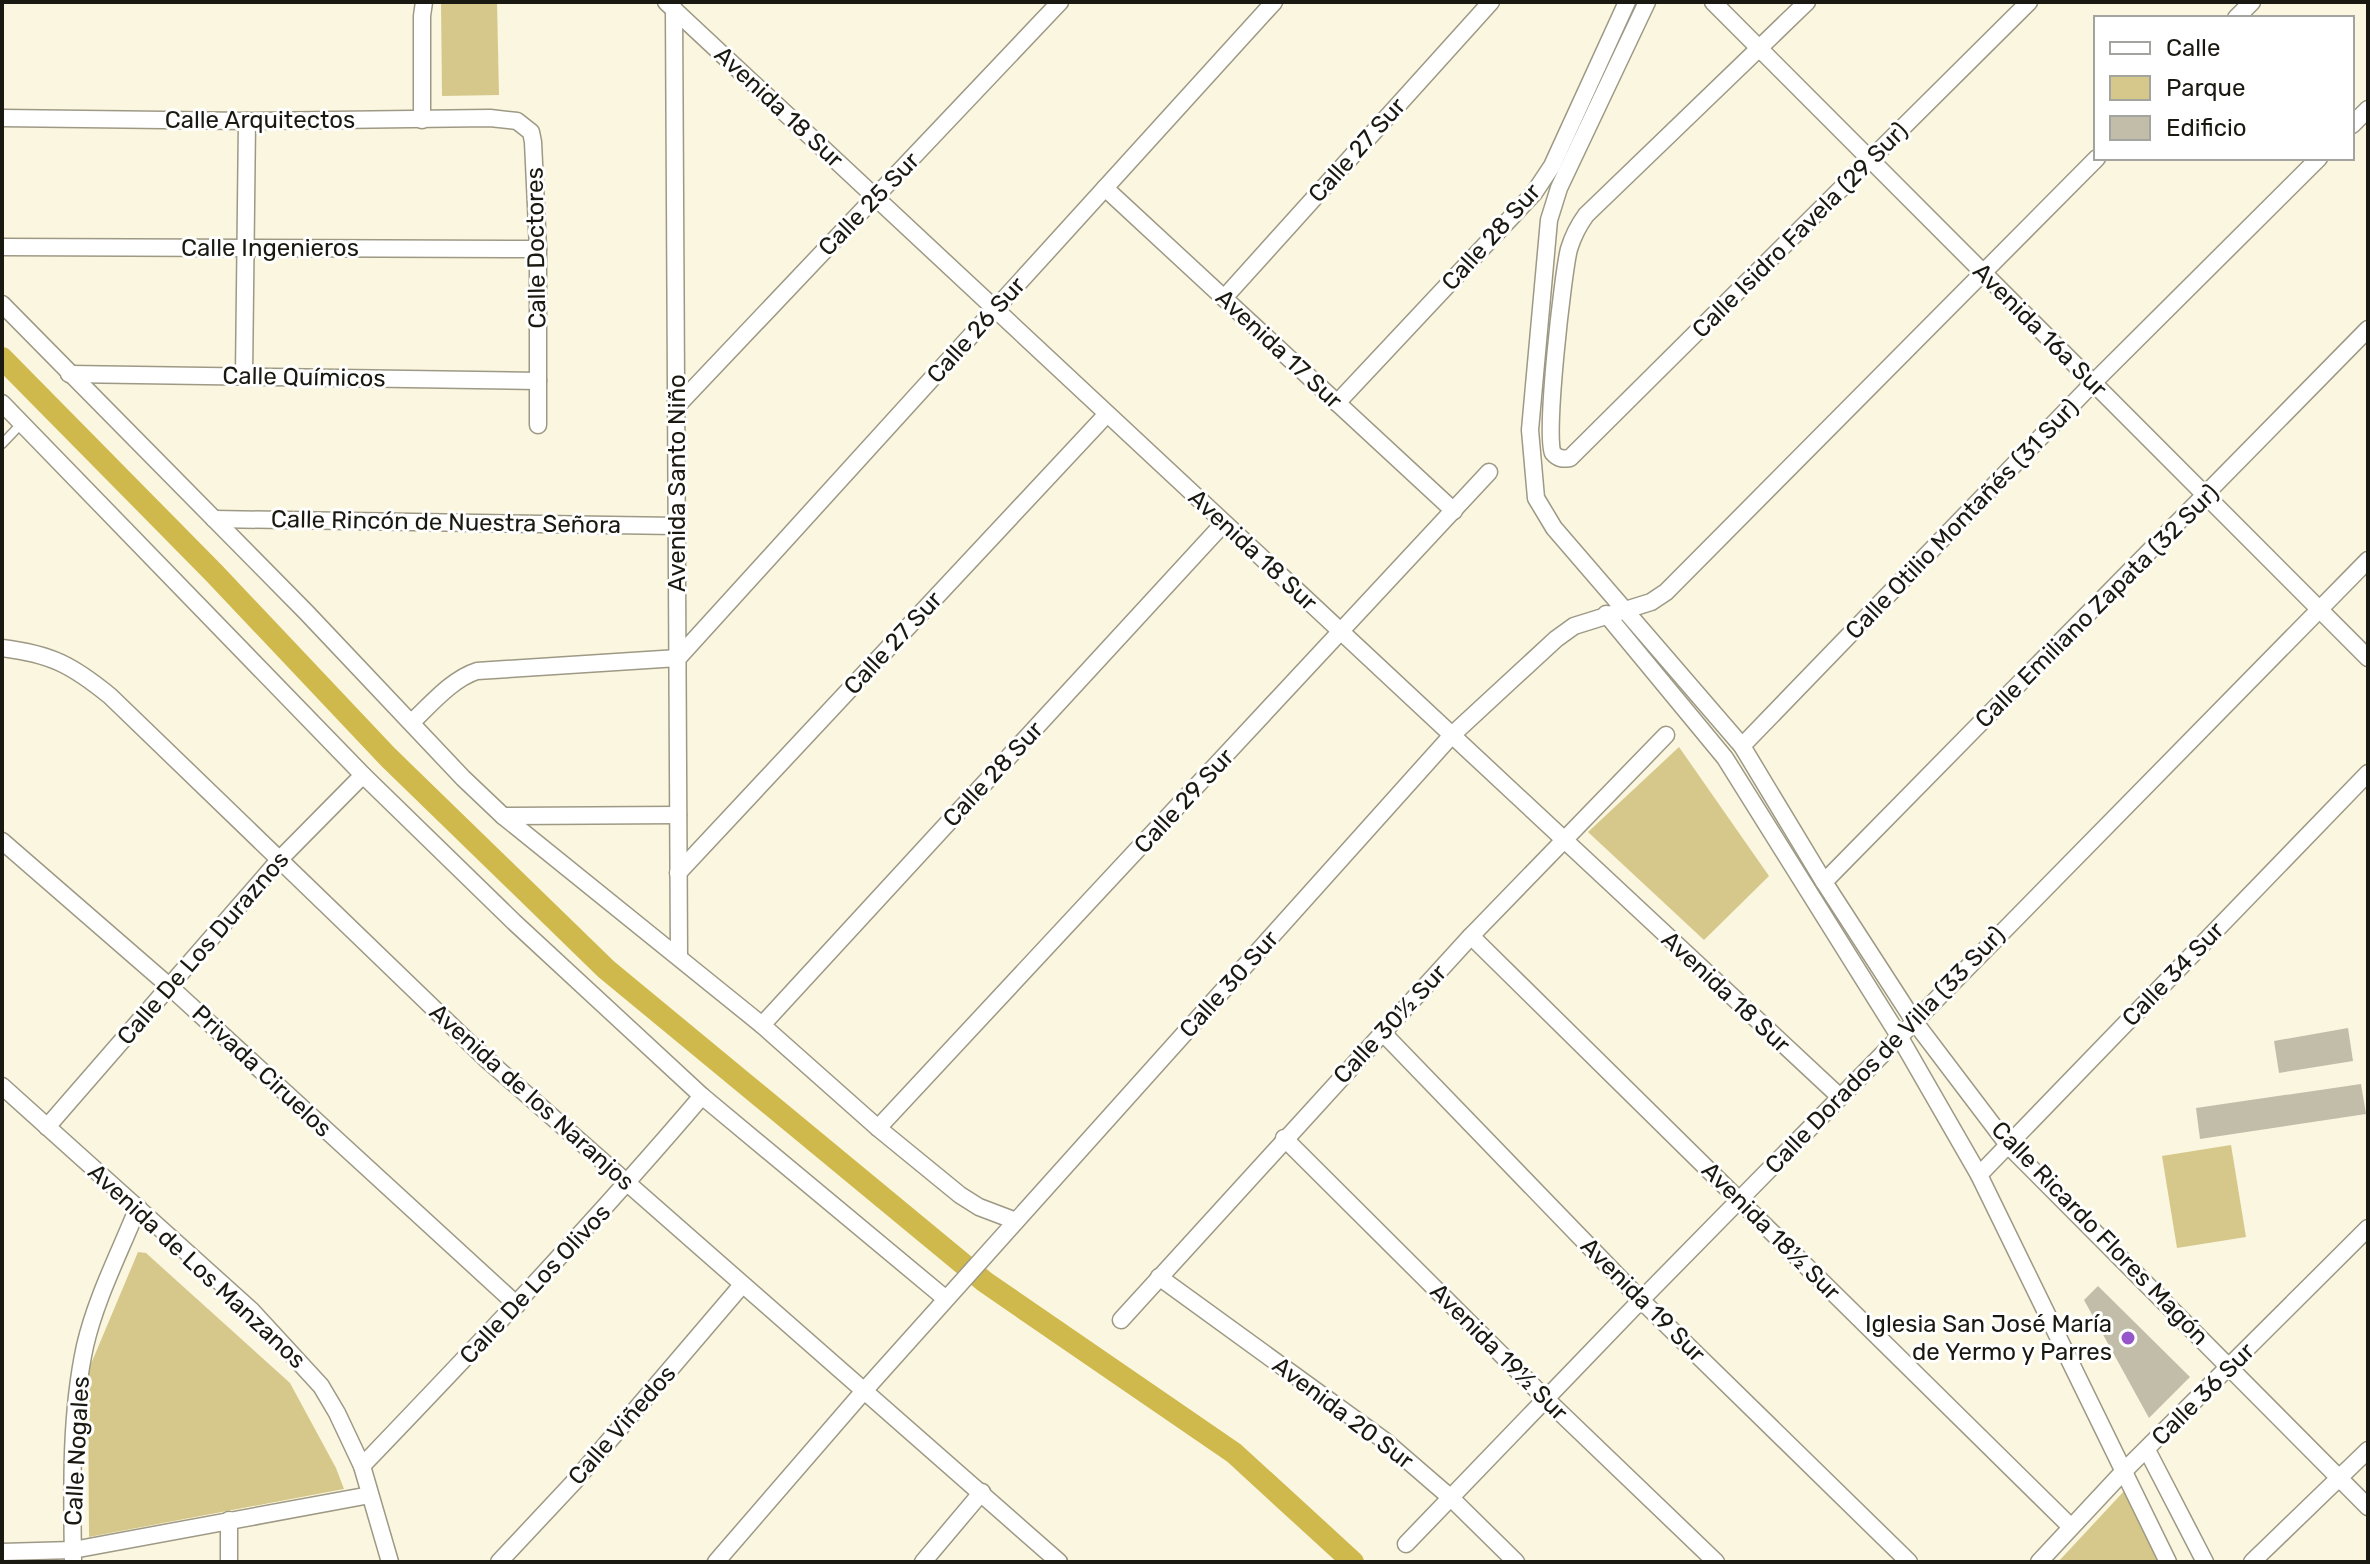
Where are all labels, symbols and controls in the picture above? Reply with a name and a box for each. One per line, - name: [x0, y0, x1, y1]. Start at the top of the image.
- legend: [2094, 16, 2354, 160]
- text: Calle: [2166, 34, 2220, 62]
- street label: Avenida 18 Sur: [709, 40, 849, 174]
- text: Parque: [2166, 74, 2245, 102]
- street label: Calle 27 Sur: [1303, 92, 1411, 208]
- street label: Calle Arquitectos: [165, 106, 355, 134]
- text: Edificio: [2166, 114, 2247, 142]
- street label: Calle Isidro Favela (29 Sur): [1687, 117, 1913, 343]
- street label: Calle 25 Sur: [813, 146, 925, 262]
- street label: Calle Doctores: [521, 167, 551, 329]
- street label: Calle 28 Sur: [1436, 178, 1546, 296]
- street label: Calle Ingenieros: [181, 234, 359, 262]
- street label: Avenida 16a Sur: [1967, 257, 2113, 403]
- street label: Calle 26 Sur: [921, 271, 1031, 389]
- street label: Avenida 17 Sur: [1210, 283, 1348, 415]
- street label: Calle Químicos: [222, 362, 386, 392]
- street label: Avenida Santo Niño: [663, 374, 691, 592]
- street label: Calle Otilio Montañés (31 Sur): [1840, 393, 2084, 645]
- street label: Calle Emiliano Zapata (32 Sur): [1969, 478, 2225, 734]
- street label: Avenida 18 Sur: [1183, 483, 1323, 617]
- street label: Calle Rincón de Nuestra Señora: [271, 505, 621, 539]
- street label: Calle 27 Sur: [838, 586, 948, 700]
- street label: Calle 28 Sur: [937, 715, 1049, 833]
- street label: Calle 29 Sur: [1128, 743, 1240, 859]
- street label: Calle De Los Duraznos: [111, 846, 295, 1050]
- street label: Calle 34 Sur: [2116, 916, 2230, 1032]
- street label: Calle Dorados de Villa (33 Sur): [1759, 921, 2011, 1179]
- street label: Calle 30 Sur: [1174, 925, 1284, 1043]
- street label: Avenida 18 Sur: [1656, 925, 1796, 1059]
- street label: Calle 30½ Sur: [1328, 959, 1452, 1089]
- street label: Avenida de los Naranjos: [424, 998, 640, 1196]
- street label: Privada Ciruelos: [186, 999, 338, 1143]
- street label: Calle Ricardo Flores Magón: [1986, 1115, 2214, 1351]
- street label: Avenida 18½ Sur: [1696, 1156, 1846, 1306]
- street label: Avenida de Los Manzanos: [82, 1158, 312, 1374]
- street label: Calle De Los Olivos: [454, 1198, 616, 1370]
- street label: Avenida 19 Sur: [1575, 1232, 1711, 1368]
- street label: Avenida 19½ Sur: [1424, 1277, 1574, 1427]
- place label: Iglesia San José María de Yermo y Parres: [1865, 1310, 2112, 1366]
- marker: Iglesia San José María de Yermo y Parres: [2119, 1329, 2137, 1347]
- street label: Calle 36 Sur: [2146, 1337, 2260, 1451]
- street label: Avenida 20 Sur: [1267, 1351, 1419, 1475]
- street label: Calle Viñedos: [562, 1359, 682, 1491]
- street label: Calle Nogales: [59, 1375, 95, 1527]

